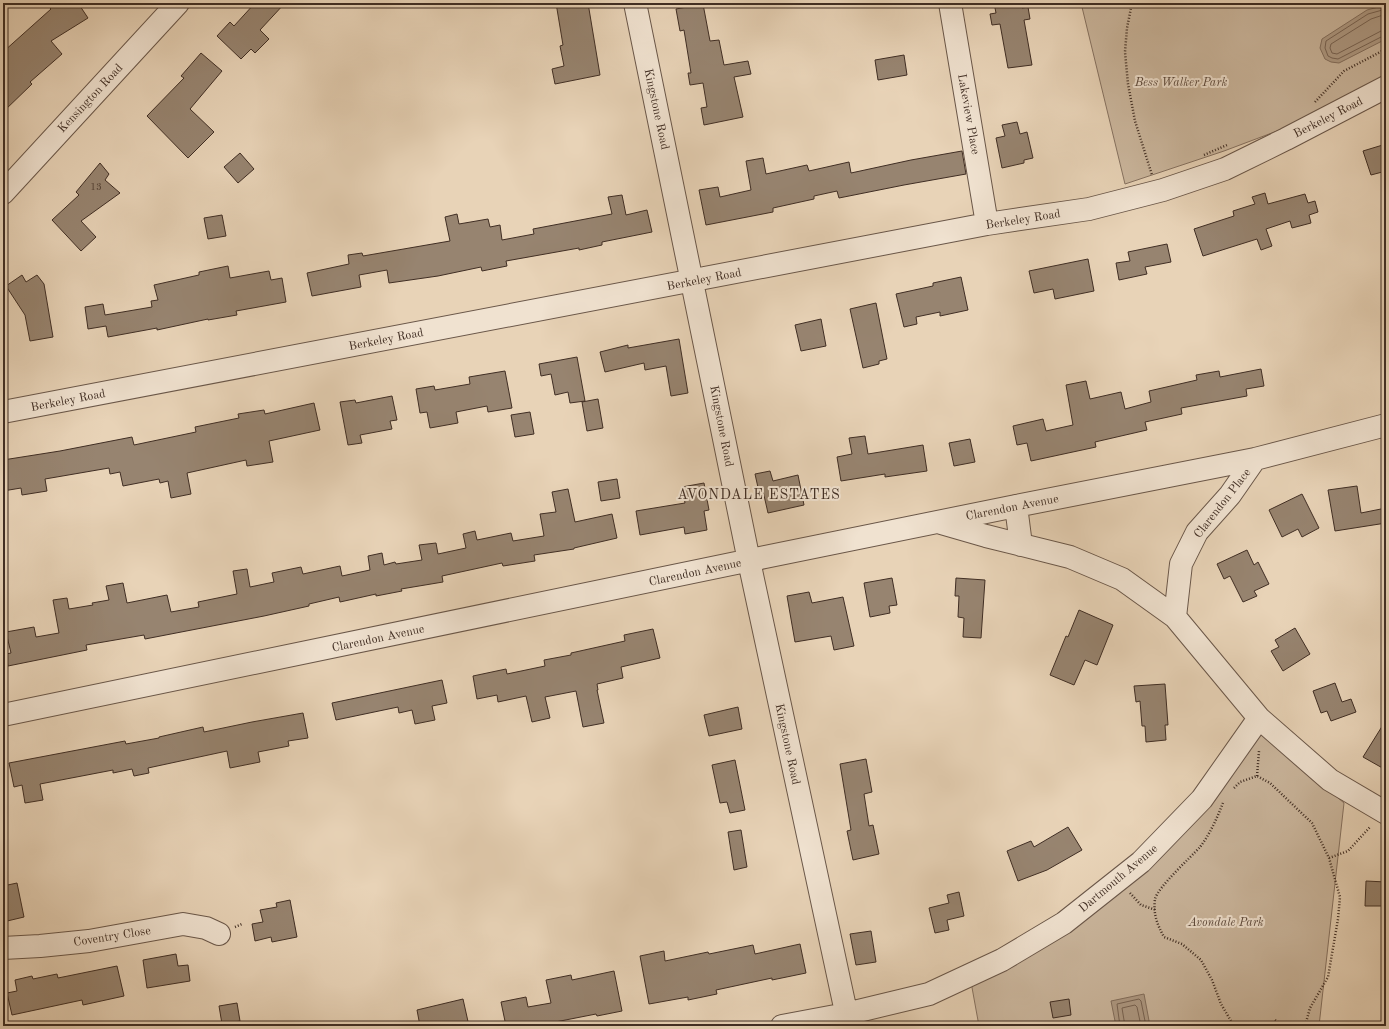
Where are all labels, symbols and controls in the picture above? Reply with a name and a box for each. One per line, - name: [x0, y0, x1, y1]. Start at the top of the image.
- street label: Kensington Road: [56, 62, 126, 135]
- street label: Kingstone Road: [642, 67, 670, 151]
- street label: Lakeview Place: [955, 73, 981, 156]
- park label: Bess Walker Park: [1134, 77, 1227, 89]
- street label: Berkeley Road: [1292, 95, 1365, 140]
- house number: 13: [90, 182, 102, 192]
- street label: Berkeley Road: [985, 208, 1061, 232]
- street label: Berkeley Road: [666, 267, 742, 293]
- street label: Berkeley Road: [348, 327, 424, 353]
- street label: Kingstone Road: [707, 384, 735, 468]
- street label: Berkeley Road: [30, 388, 106, 414]
- street label: Clarendon Place: [1192, 466, 1254, 541]
- district label: AVONDALE ESTATES: [677, 488, 841, 502]
- street label: Clarendon Avenue: [965, 493, 1060, 523]
- street label: Clarendon Avenue: [648, 557, 743, 589]
- street label: Clarendon Avenue: [331, 623, 426, 655]
- street label: Kingstone Road: [773, 702, 801, 786]
- street label: Dartmouth Avenue: [1077, 842, 1161, 915]
- park label: Avondale Park: [1187, 917, 1264, 929]
- street label: Coventry Close: [73, 925, 152, 949]

